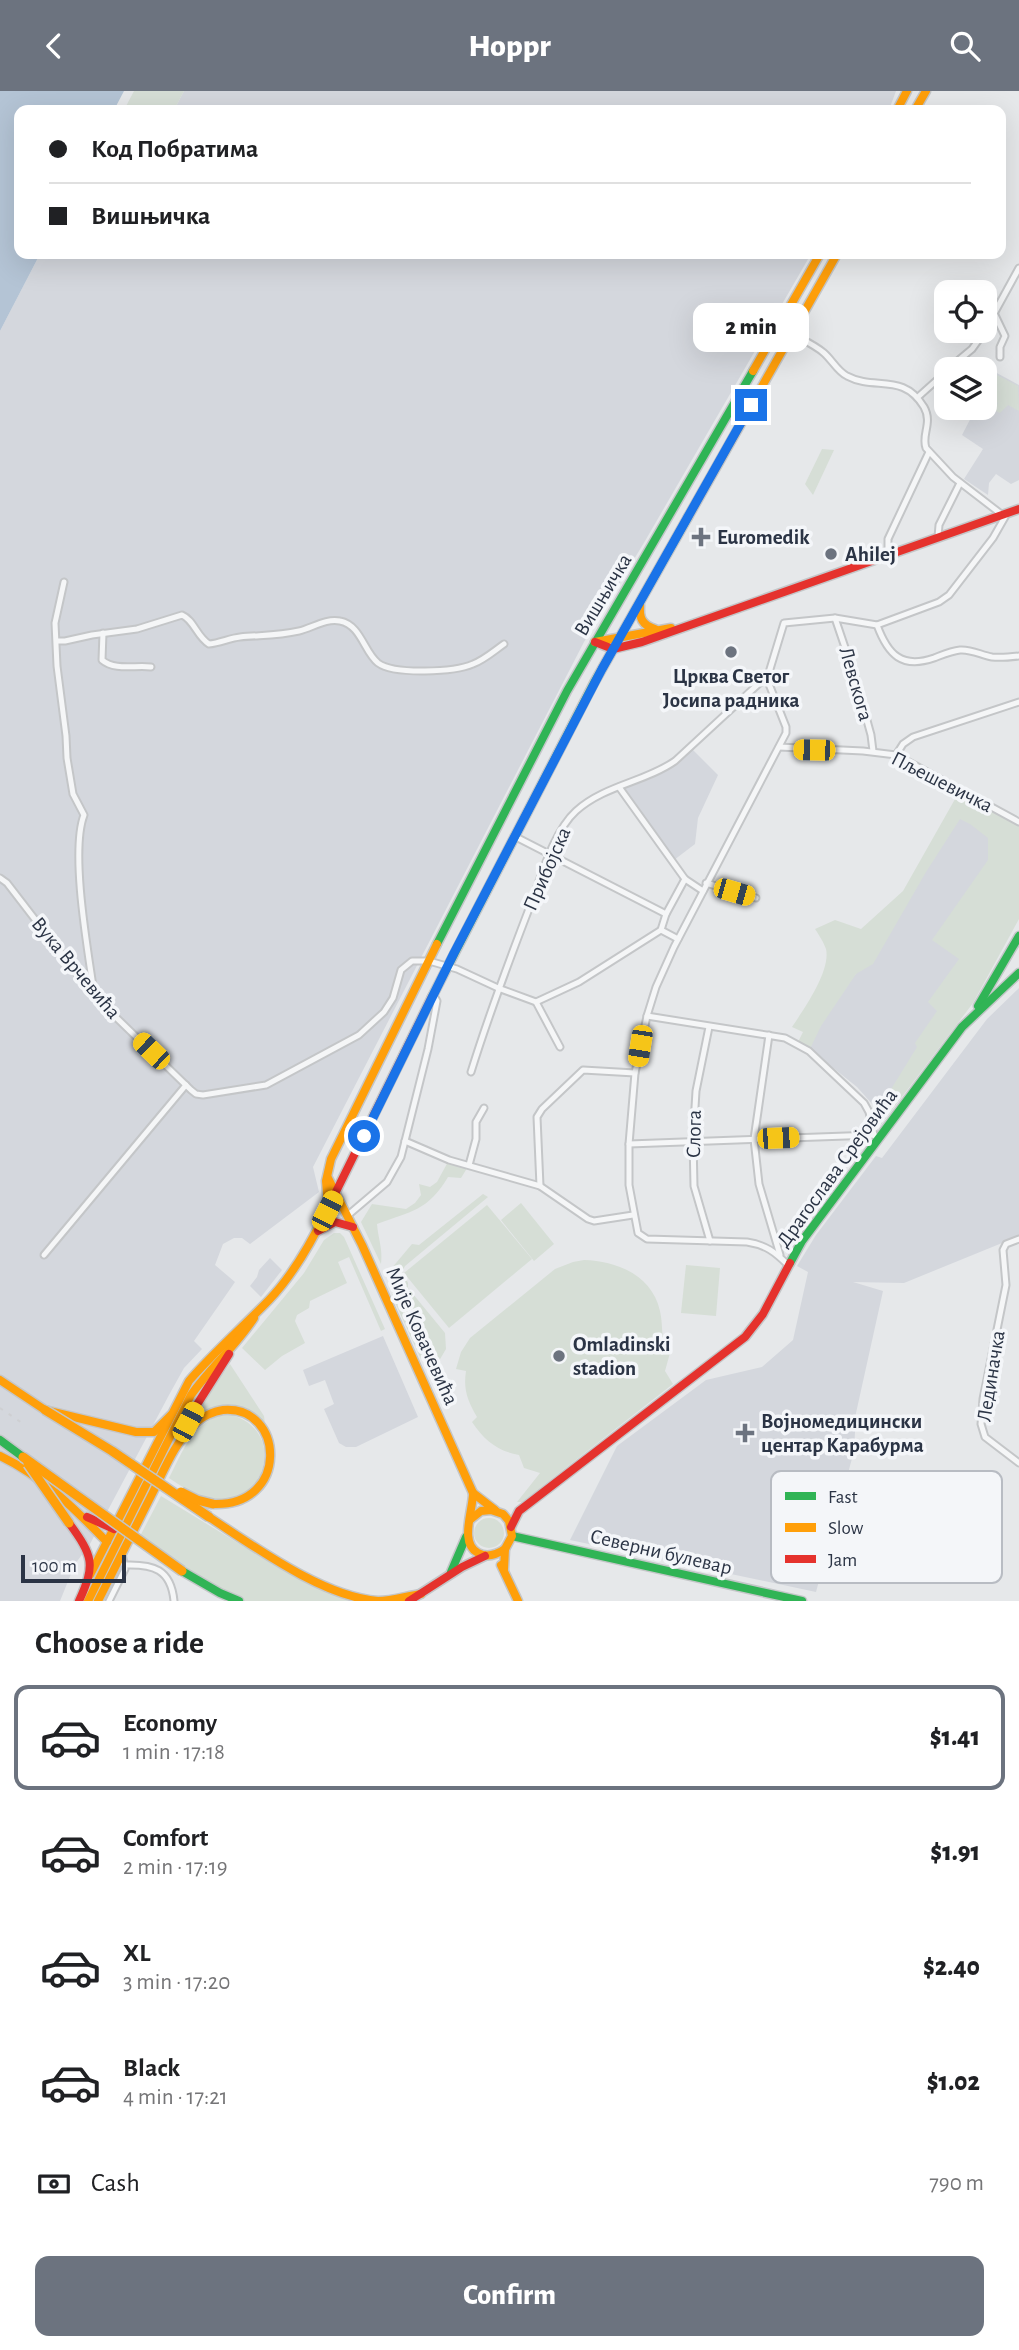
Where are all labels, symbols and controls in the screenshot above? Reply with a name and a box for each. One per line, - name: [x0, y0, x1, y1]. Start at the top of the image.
- icon: back: [35, 27, 73, 65]
- icon: search: [946, 27, 984, 65]
- text: Hoppr: [468, 30, 551, 62]
- text: Код Побратима: [91, 136, 258, 162]
- text: Вишњичка: [91, 203, 210, 229]
- map controls: [934, 280, 997, 420]
- button: locate: [934, 280, 997, 343]
- callout: 2 min: [693, 303, 809, 353]
- text: 2 min: [725, 316, 777, 339]
- button: layers: [934, 357, 997, 420]
- route end: [735, 389, 767, 421]
- marker: Euromedik: [691, 527, 711, 547]
- place label: Euromedik: [717, 527, 810, 548]
- place label: Ahilej: [845, 544, 896, 565]
- marker: Ahilej: [823, 546, 839, 562]
- street label: Вишњичка: [570, 550, 636, 640]
- marker: Црква Светог Јосипа радника: [723, 644, 739, 660]
- street label: Левскога: [835, 645, 877, 724]
- place label: Црква Светог Јосипа радника: [662, 666, 800, 711]
- car: [793, 739, 836, 761]
- street label: Пљешевичка: [888, 748, 996, 817]
- street label: Прибојска: [519, 824, 575, 914]
- car: [711, 876, 758, 908]
- street label: Вука Врчевића: [27, 913, 125, 1023]
- car: [627, 1024, 654, 1068]
- car: [129, 1029, 174, 1073]
- street label: Драгослава Срејовића: [773, 1085, 902, 1251]
- street label: Слога: [683, 1109, 705, 1158]
- route start: [348, 1120, 380, 1152]
- car: [757, 1127, 800, 1149]
- car: [309, 1188, 346, 1234]
- street label: Мије Ковачевића: [382, 1264, 462, 1409]
- street label: Лединачка: [973, 1328, 1009, 1423]
- place label: Omladinski stadion: [573, 1334, 671, 1379]
- marker: Omladinski stadion: [551, 1348, 567, 1364]
- car: [169, 1399, 208, 1445]
- place label: Војномедицински центар Карабурма: [761, 1411, 924, 1456]
- marker: Војномедицински центар Карабурма: [735, 1423, 755, 1443]
- legend: [771, 1471, 1002, 1583]
- text: Fast: [828, 1488, 858, 1507]
- text: Slow: [828, 1519, 864, 1538]
- street label: Северни булевар: [588, 1525, 734, 1579]
- text: Jam: [828, 1551, 857, 1570]
- scale bar: [21, 1552, 126, 1584]
- text: 100 m: [32, 1557, 77, 1576]
- text: Choose a ride: [35, 1627, 204, 1659]
- icon: car: [39, 1706, 102, 1769]
- text: Economy: [123, 1710, 217, 1736]
- text: $1.41: [930, 1724, 980, 1750]
- text: 1 min · 17:18: [123, 1741, 225, 1764]
- icon: car: [39, 1821, 102, 1884]
- text: Comfort: [123, 1825, 208, 1851]
- text: $1.91: [930, 1839, 980, 1865]
- text: 2 min · 17:19: [123, 1856, 227, 1879]
- icon: car: [39, 1936, 102, 1999]
- text: XL: [123, 1940, 150, 1966]
- text: $2.40: [923, 1954, 980, 1980]
- text: 3 min · 17:20: [123, 1971, 230, 1994]
- icon: car: [39, 2051, 102, 2114]
- text: Black: [123, 2055, 180, 2081]
- text: $1.02: [927, 2069, 980, 2095]
- text: 4 min · 17:21: [123, 2086, 228, 2109]
- icon: cash: [35, 2165, 73, 2203]
- text: Cash: [91, 2170, 140, 2196]
- text: 790 m: [929, 2172, 984, 2195]
- button: Confirm: [35, 2256, 984, 2336]

